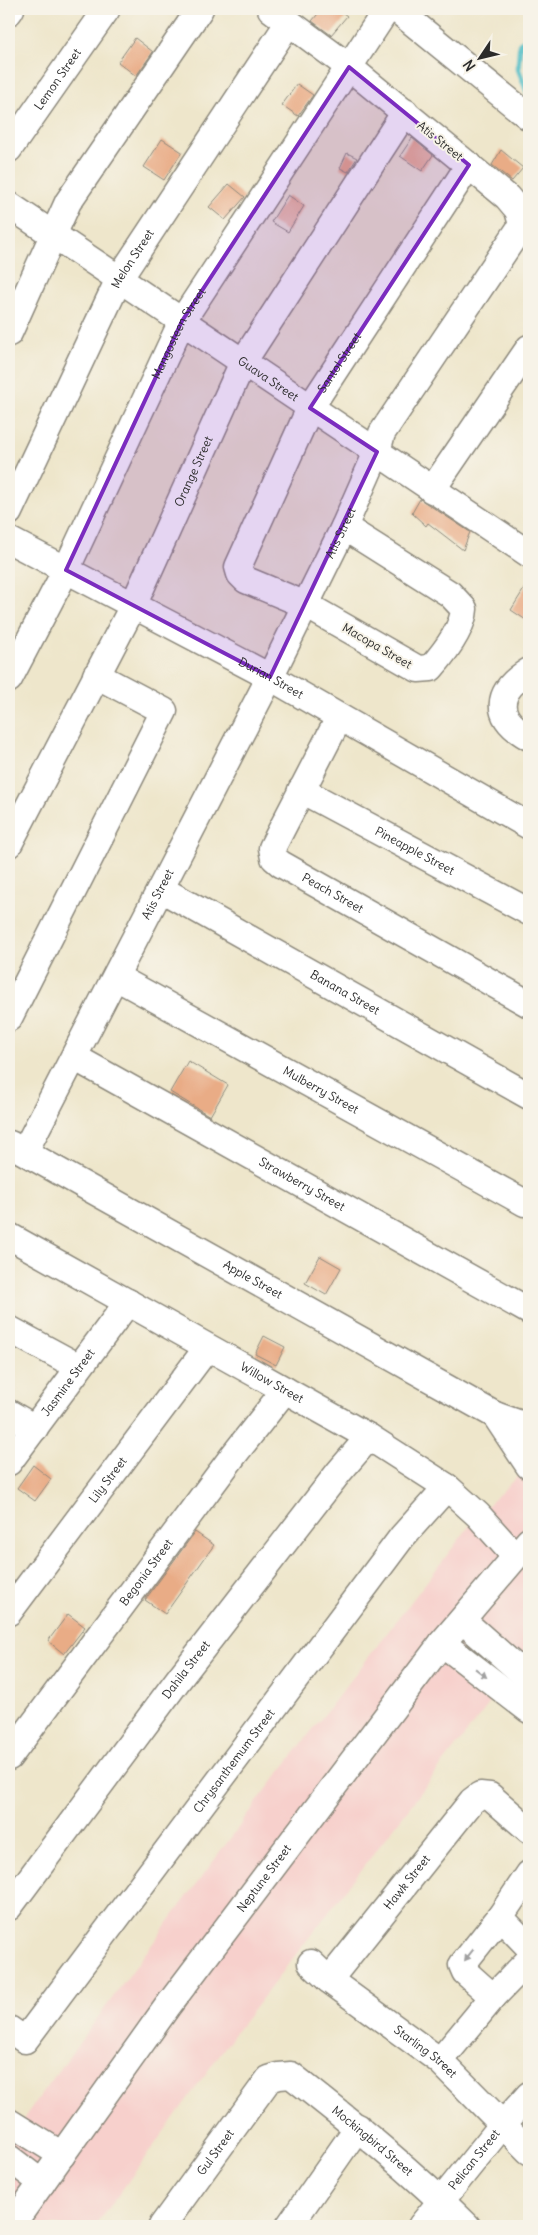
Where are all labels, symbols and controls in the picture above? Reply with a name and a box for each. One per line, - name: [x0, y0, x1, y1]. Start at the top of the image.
- north arrow: [456, 32, 506, 82]
- street label: Lemon Street: [31, 45, 84, 113]
- text: N: [459, 56, 480, 75]
- street label: Atis Street: [414, 118, 466, 164]
- street label: Melon Street: [108, 226, 157, 290]
- street label: Mangosteen Street: [148, 285, 209, 381]
- street label: Santol Street: [314, 330, 364, 395]
- street label: Guava Street: [235, 353, 302, 404]
- street label: Orange Street: [171, 434, 216, 509]
- street label: Atis Street: [322, 505, 359, 561]
- street label: Macopa Street: [340, 620, 415, 672]
- street label: Durian Street: [236, 654, 306, 702]
- street label: Pineapple Street: [373, 823, 457, 878]
- street label: Atis Street: [138, 866, 176, 922]
- street label: Peach Street: [300, 869, 366, 916]
- street label: Banana Street: [308, 967, 382, 1017]
- street label: Mulberry Street: [281, 1063, 361, 1117]
- street label: Strawberry Street: [256, 1154, 348, 1214]
- street label: Apple Street: [221, 1257, 285, 1302]
- street label: Jasmine Street: [38, 1346, 98, 1419]
- street label: Willow Street: [238, 1359, 306, 1406]
- street label: Lily Street: [85, 1454, 130, 1506]
- street label: Begonia Street: [116, 1536, 176, 1608]
- street label: Dahila Street: [159, 1637, 213, 1702]
- one-way arrow: [475, 1667, 488, 1678]
- street label: Chrysanthemum Street: [190, 1706, 277, 1816]
- street label: Neptune Street: [233, 1841, 294, 1915]
- street label: Hawk Street: [380, 1852, 433, 1912]
- one-way arrow: [463, 1948, 474, 1961]
- street label: Starling Street: [391, 2022, 460, 2081]
- street label: Mockingbird Street: [329, 2102, 416, 2179]
- street label: Gul Street: [193, 2126, 237, 2178]
- street label: Pelican Street: [445, 2126, 503, 2193]

